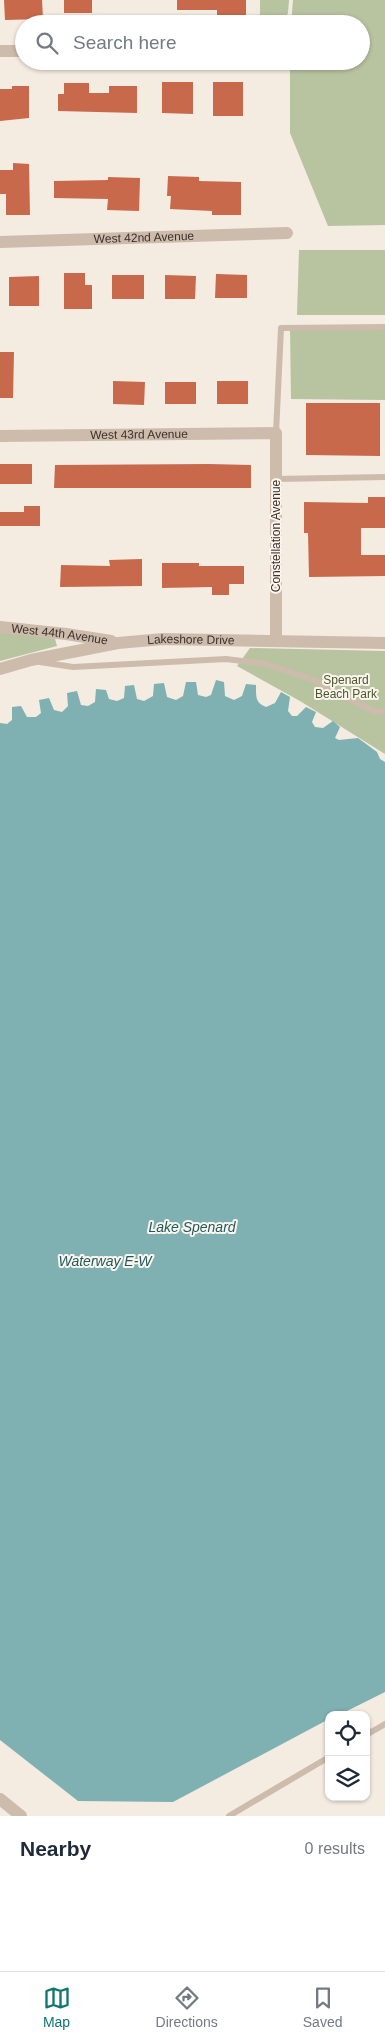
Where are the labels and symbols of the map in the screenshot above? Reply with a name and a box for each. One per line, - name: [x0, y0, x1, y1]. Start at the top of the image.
- street label: West 42nd Avenue: [94, 229, 195, 246]
- street label: West 43rd Avenue: [90, 427, 188, 442]
- street label: Constellation Avenue: [269, 479, 283, 592]
- street label: West 44th Avenue: [11, 621, 109, 647]
- street label: Lakeshore Drive: [147, 632, 235, 647]
- park label: Spenard Beach Park: [315, 673, 378, 701]
- water label: Lake Spenard: [148, 1219, 237, 1235]
- water label: Waterway E-W: [58, 1253, 153, 1269]

